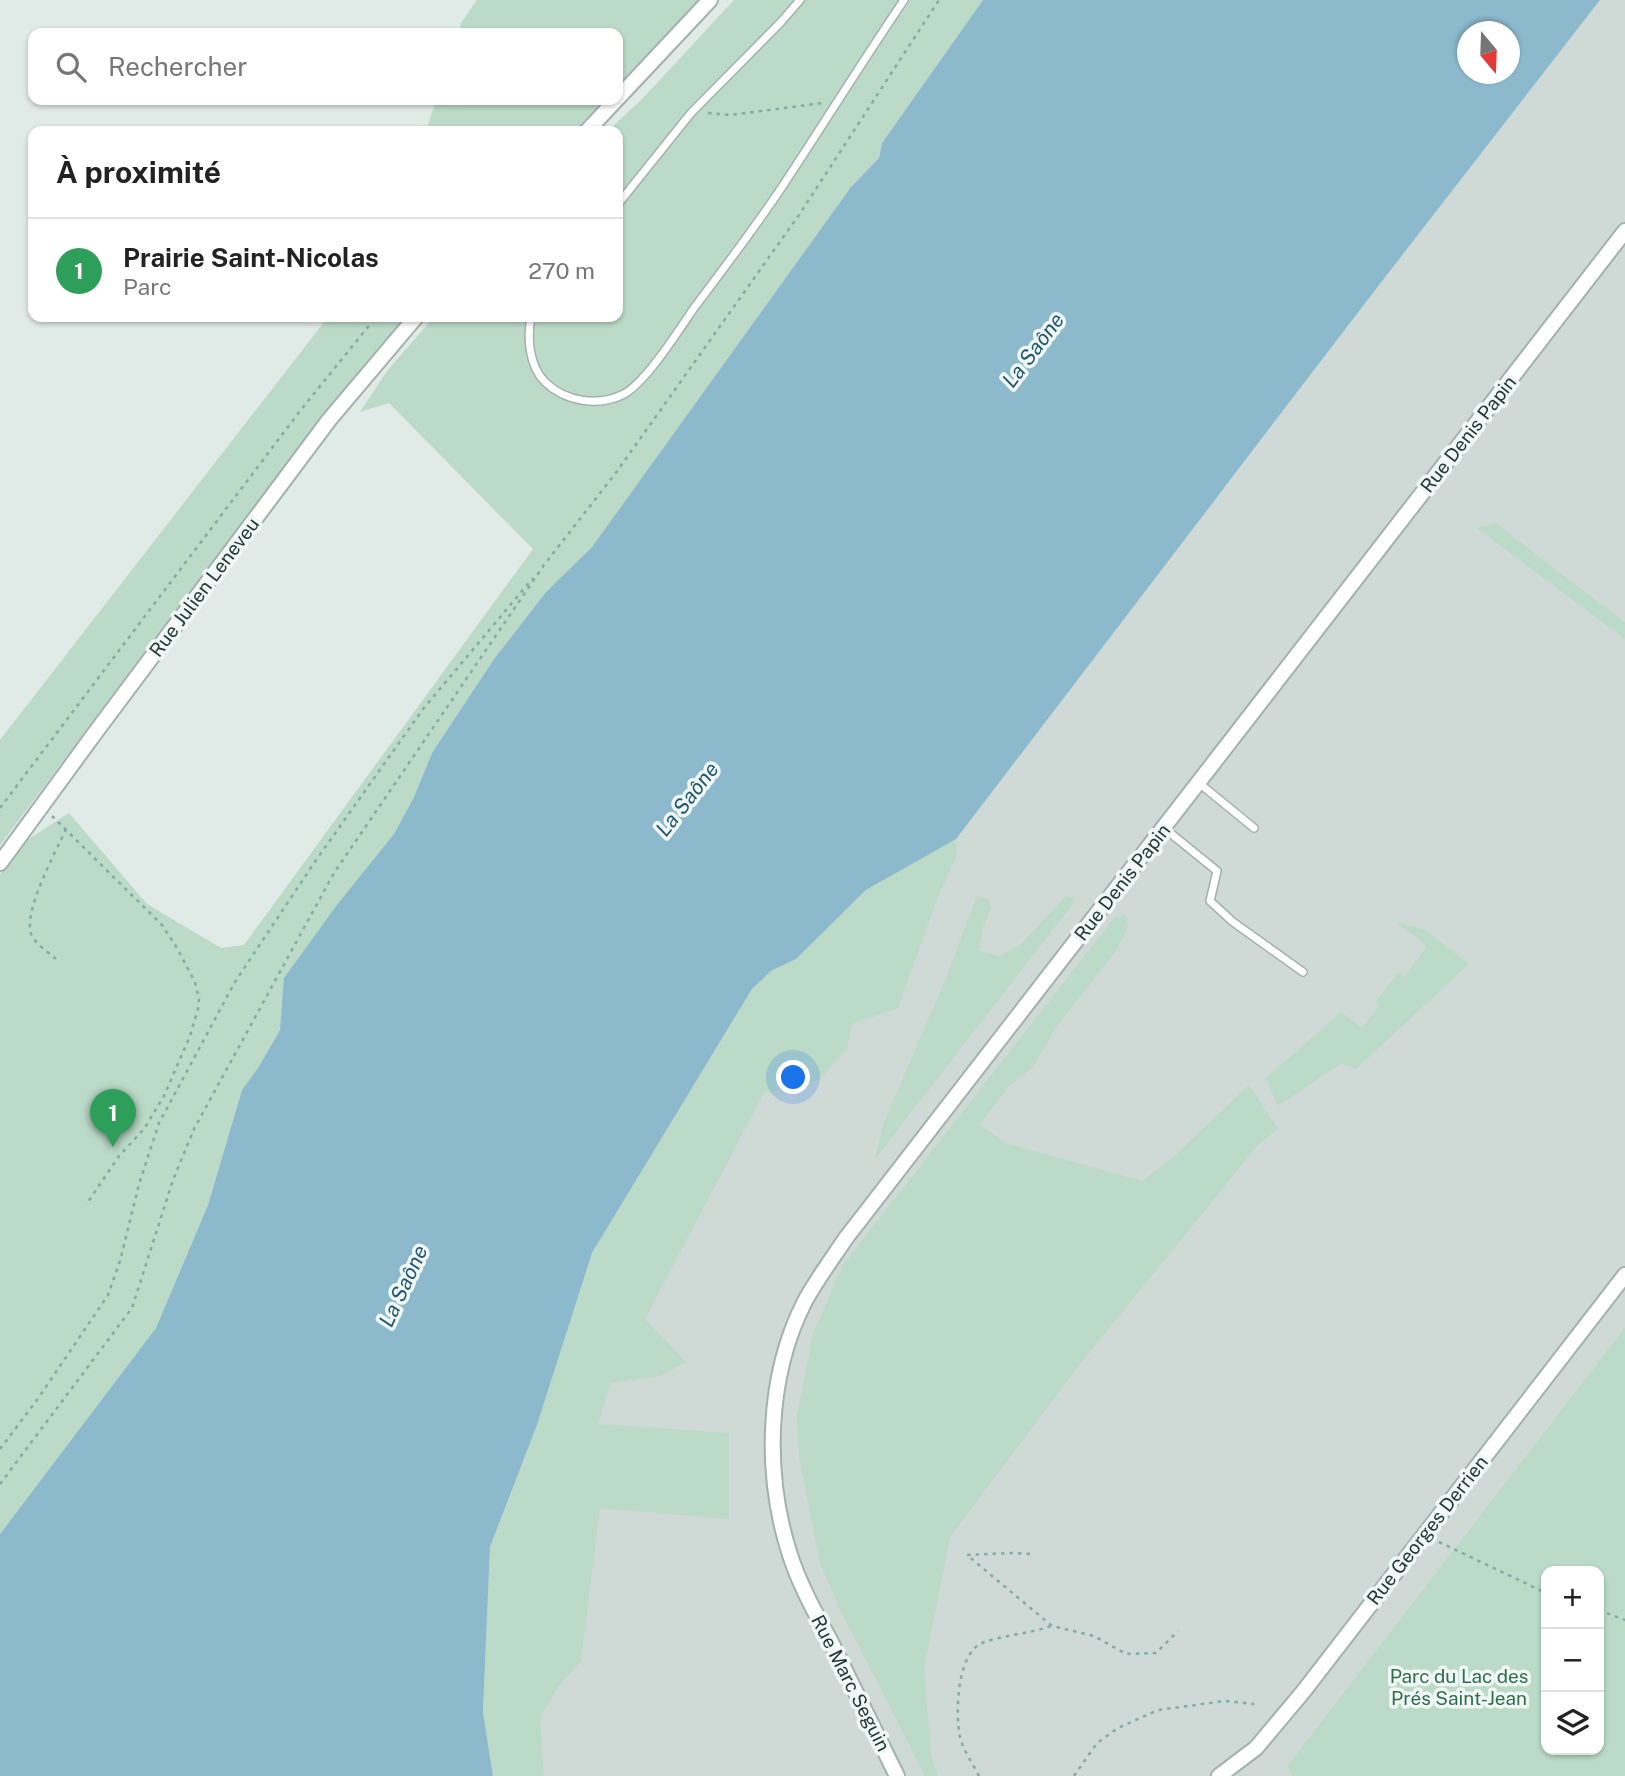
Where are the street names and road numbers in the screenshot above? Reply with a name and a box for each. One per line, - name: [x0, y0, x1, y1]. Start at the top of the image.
- street label: Rue Denis Papin: [1416, 371, 1520, 497]
- street label: Rue Julien Leneveu: [145, 513, 263, 661]
- street label: Rue Denis Papin: [1070, 819, 1174, 945]
- street label: Rue Georges Derrien: [1362, 1451, 1492, 1609]
- street label: Rue Marc Seguin: [807, 1611, 895, 1755]

